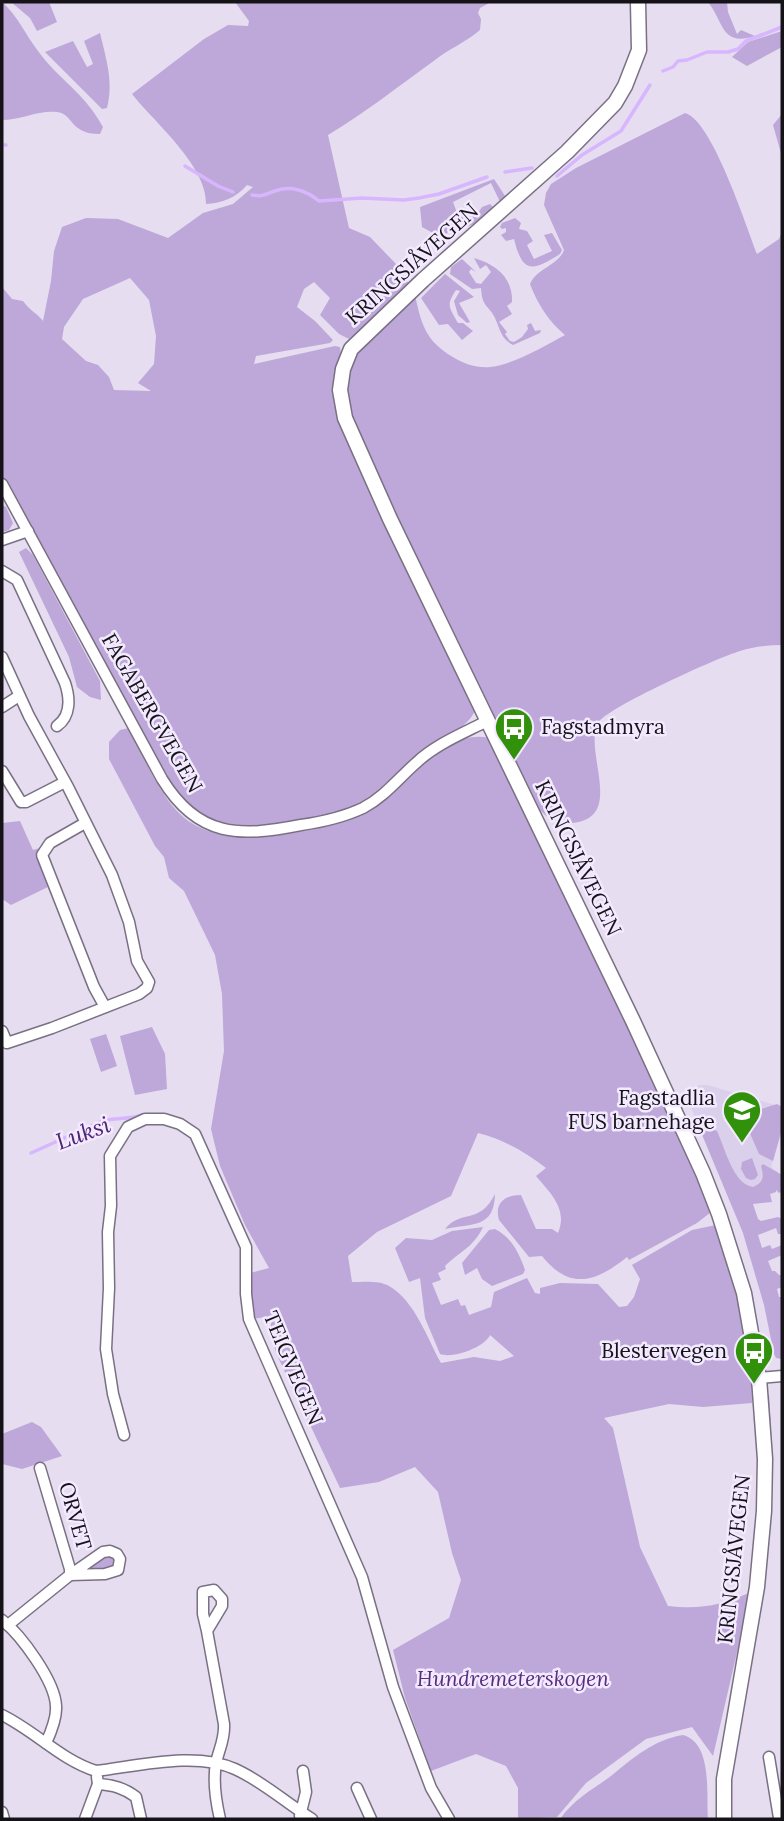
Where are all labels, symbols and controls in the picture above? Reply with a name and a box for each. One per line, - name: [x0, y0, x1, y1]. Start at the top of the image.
- street label: KRINGSJÅVEGEN: [340, 197, 484, 330]
- street label: FAGABERGVEGEN: [96, 628, 209, 797]
- bus stop icon: Fagstadmyra: [493, 706, 535, 761]
- place label: Fagstadmyra: [541, 713, 665, 740]
- street label: KRINGSJÅVEGEN: [529, 776, 628, 940]
- place label: Fagstadlia FUS barnehage: [568, 1084, 715, 1135]
- school or university icon: Fagstadlia FUS barnehage: [721, 1089, 763, 1144]
- water label: Luksi: [52, 1109, 115, 1156]
- street label: TEIGVEGEN: [257, 1307, 330, 1429]
- bus stop icon: Blestervegen: [733, 1330, 775, 1385]
- place label: Blestervegen: [601, 1337, 727, 1364]
- street label: KRINGSJÅVEGEN: [711, 1473, 756, 1645]
- street label: ORVET: [53, 1479, 98, 1553]
- park label: Hundremeterskogen: [417, 1665, 609, 1692]

